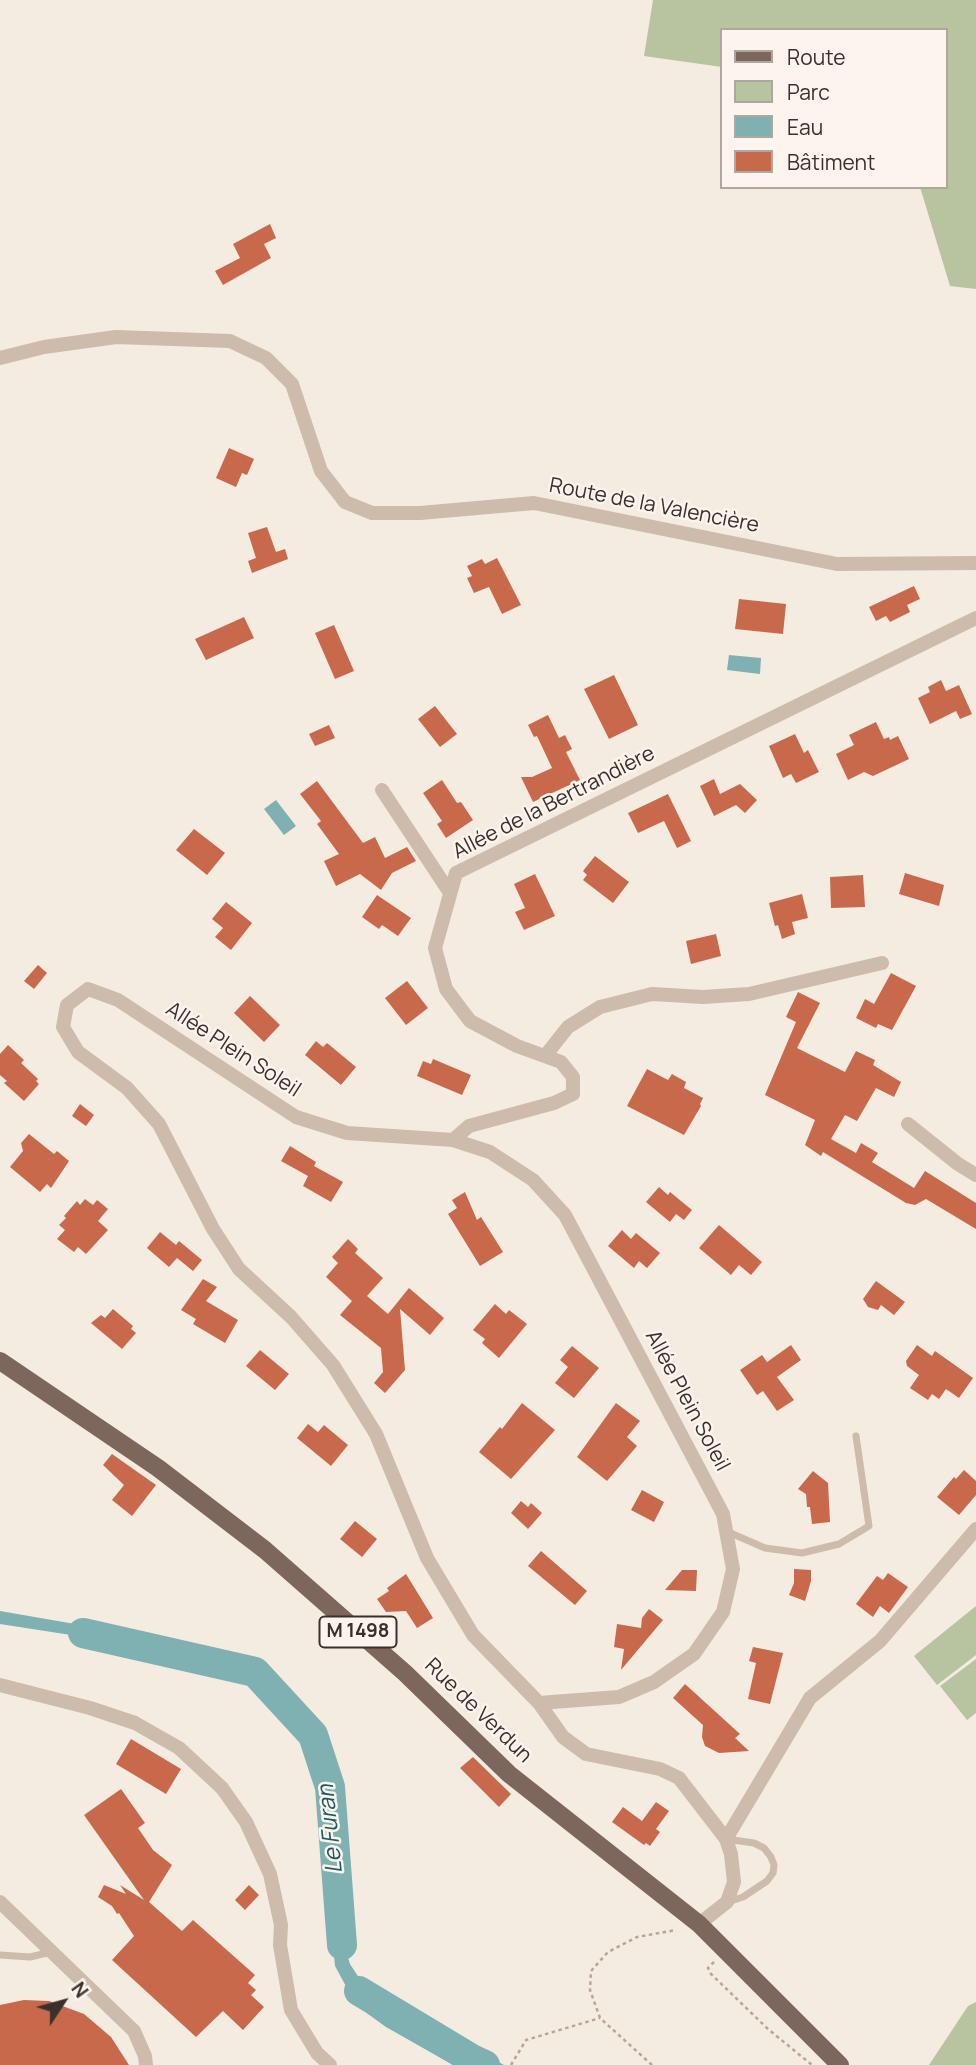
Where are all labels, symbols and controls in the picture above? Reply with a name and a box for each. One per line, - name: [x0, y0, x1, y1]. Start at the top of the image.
- legend: [720, 28, 948, 189]
- text: Route: [787, 43, 845, 71]
- text: Parc: [787, 78, 830, 106]
- text: Eau: [787, 113, 823, 141]
- text: Bâtiment: [787, 148, 875, 176]
- street label: Route de la Valencière: [547, 473, 761, 539]
- street label: Allée de la Bertrandière: [449, 741, 659, 865]
- street label: Allée Plein Soleil: [161, 997, 305, 1103]
- street label: Allée Plein Soleil: [639, 1326, 735, 1476]
- road number: M 1498: [320, 1616, 396, 1648]
- street label: Rue de Verdun: [419, 1653, 537, 1769]
- water label: Le Furan: [313, 1783, 349, 1875]
- north arrow: [28, 1967, 98, 2037]
- text: N: [65, 1976, 95, 2003]

